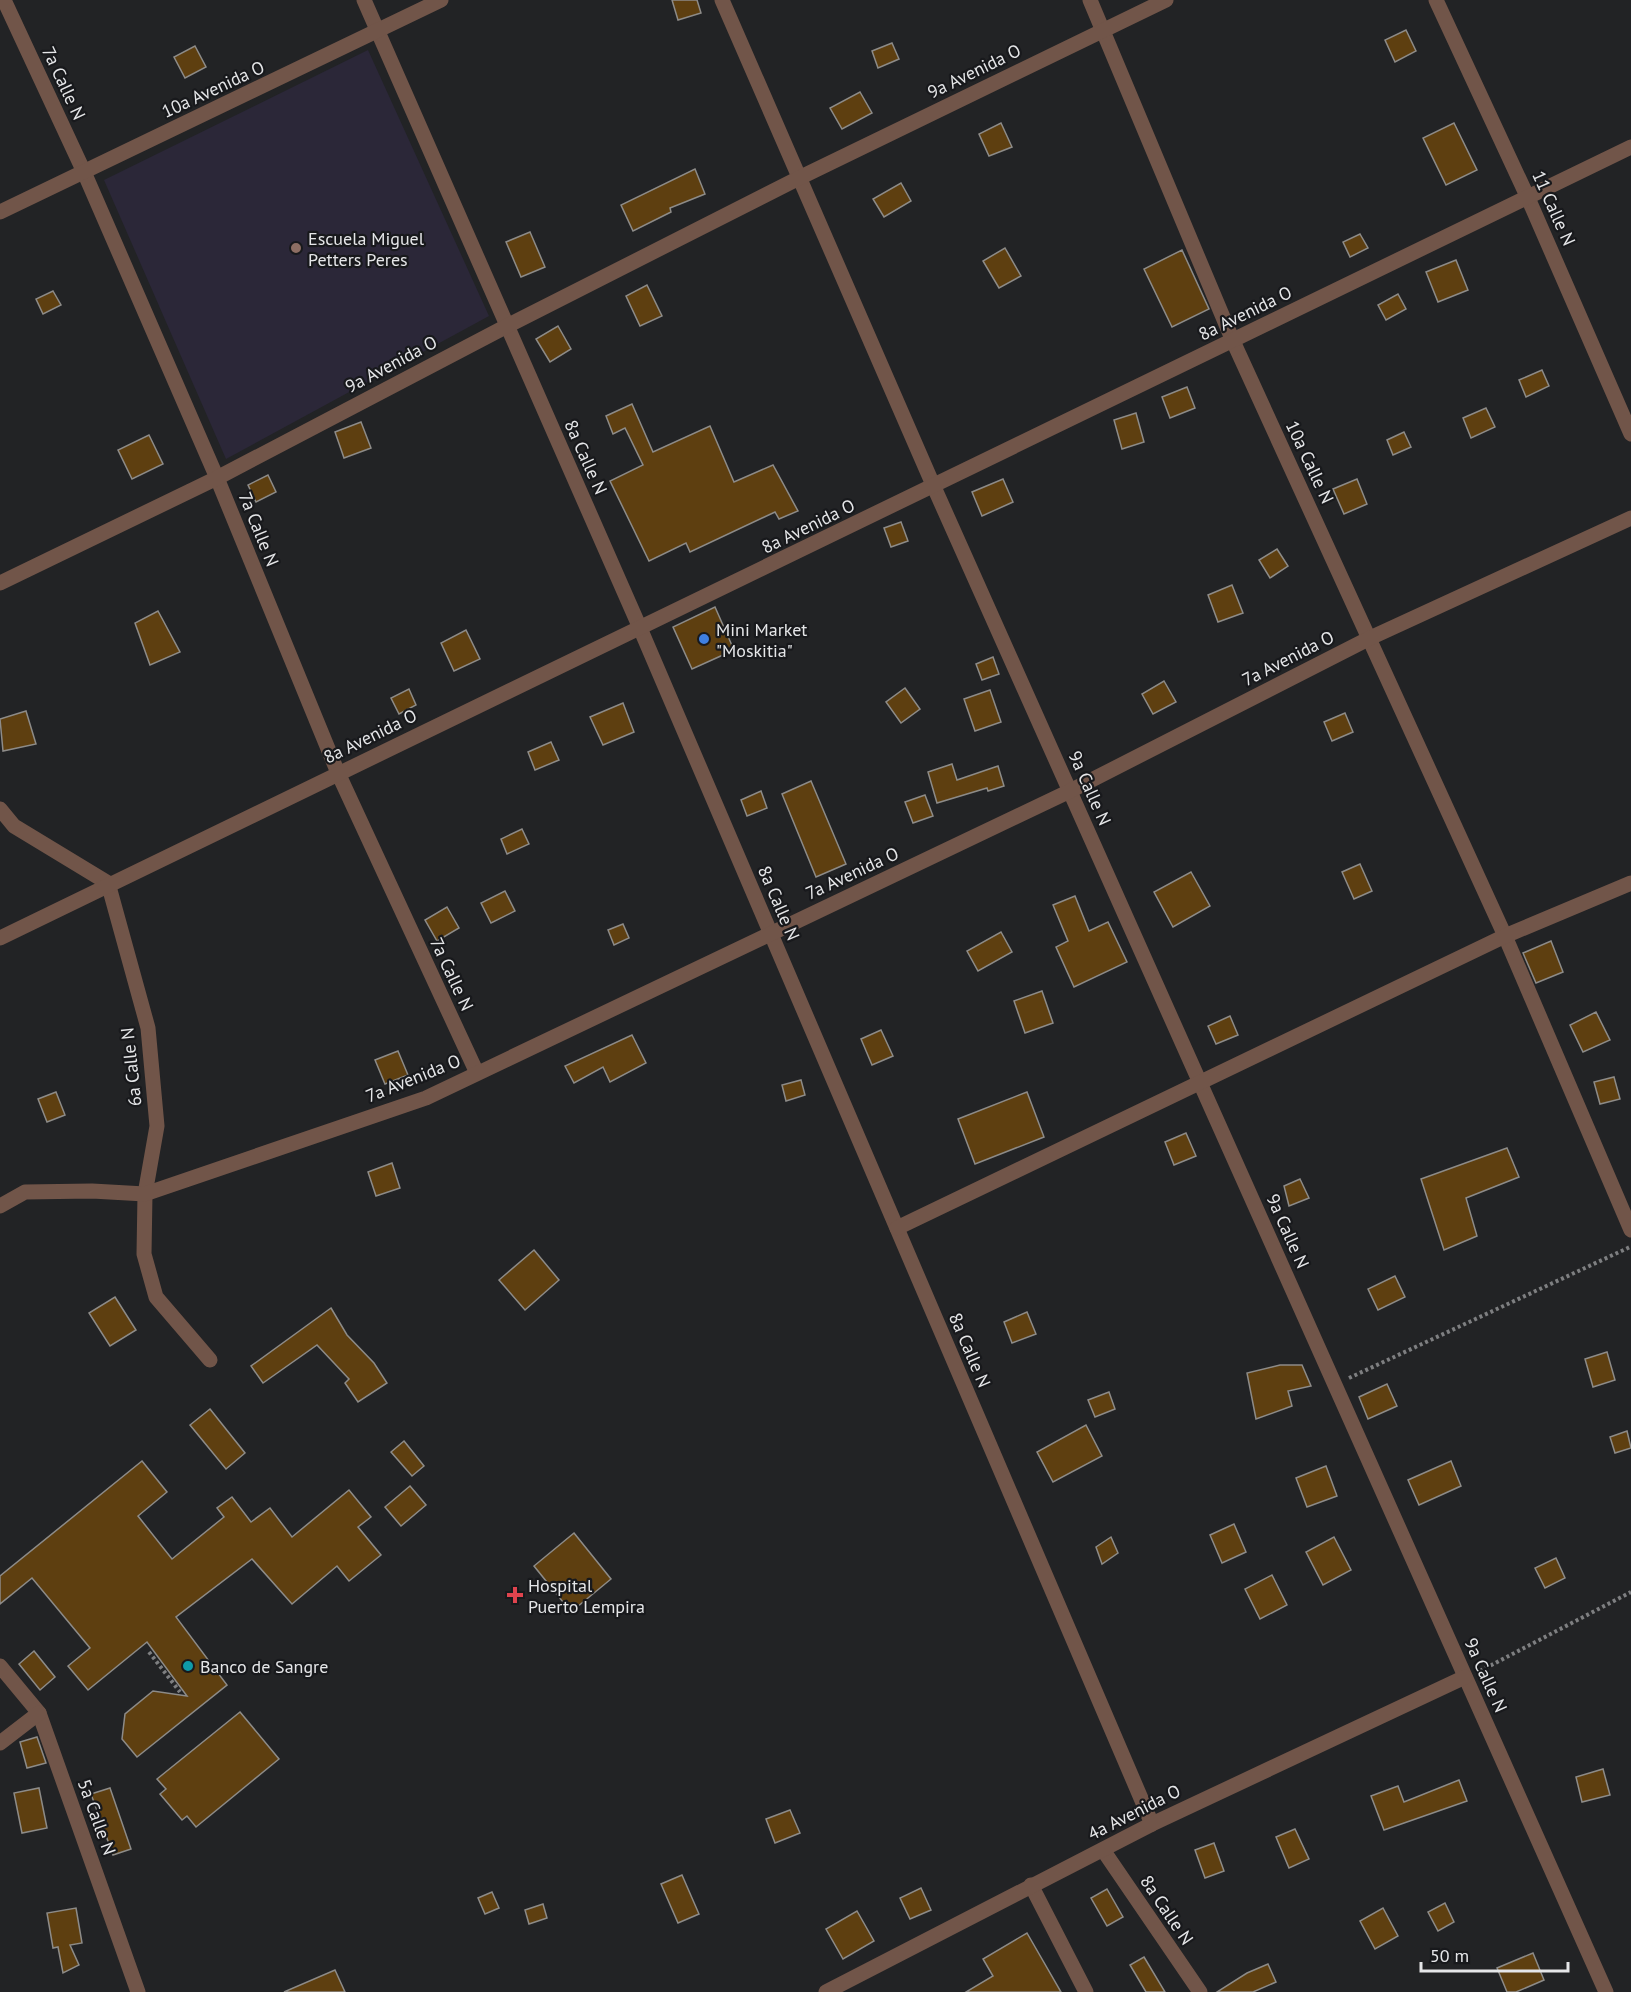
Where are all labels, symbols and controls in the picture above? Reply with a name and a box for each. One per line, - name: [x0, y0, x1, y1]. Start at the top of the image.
- street label: 9a Avenida O: [924, 39, 1024, 103]
- street label: 7a Calle N: [37, 43, 91, 123]
- street label: 10a Avenida O: [158, 55, 268, 123]
- street label: 11 Calle N: [1527, 167, 1581, 249]
- place label: Escuela Miguel Petters Peres: [308, 227, 425, 271]
- marker: Escuela Miguel Petters Peres: [289, 241, 303, 255]
- street label: 8a Avenida O: [1195, 281, 1295, 345]
- street label: 9a Avenida O: [341, 330, 441, 398]
- street label: 8a Calle N: [559, 416, 613, 498]
- street label: 10a Calle N: [1281, 417, 1339, 507]
- street label: 7a Calle N: [234, 488, 284, 570]
- street label: 8a Avenida O: [758, 494, 858, 558]
- place label: Mini Market "Moskitia": [716, 618, 807, 662]
- street label: 7a Avenida O: [1238, 625, 1338, 691]
- marker: Mini Market "Moskitia": [697, 632, 711, 646]
- street label: 8a Avenida O: [320, 704, 420, 768]
- street label: 9a Calle N: [1063, 747, 1117, 829]
- street label: 7a Avenida O: [802, 841, 902, 905]
- street label: 8a Calle N: [753, 862, 805, 944]
- street label: 7a Calle N: [425, 934, 479, 1014]
- street label: 6a Calle N: [115, 1026, 147, 1108]
- street label: 7a Avenida O: [362, 1049, 464, 1107]
- street label: 9a Calle N: [1261, 1190, 1315, 1272]
- street label: 8a Calle N: [944, 1309, 996, 1391]
- place label: Hospital Puerto Lempira: [528, 1574, 645, 1618]
- marker: Hospital Puerto Lempira: [506, 1586, 524, 1604]
- street label: 9a Calle N: [1459, 1634, 1513, 1716]
- place label: Banco de Sangre: [200, 1655, 328, 1678]
- marker: Banco de Sangre: [181, 1659, 195, 1673]
- street label: 5a Calle N: [73, 1776, 121, 1858]
- street label: 4a Avenida O: [1084, 1779, 1184, 1845]
- street label: 8a Calle N: [1135, 1871, 1199, 1949]
- scale bar: [1421, 1935, 1568, 1973]
- text: 50 m: [1430, 1944, 1469, 1967]

